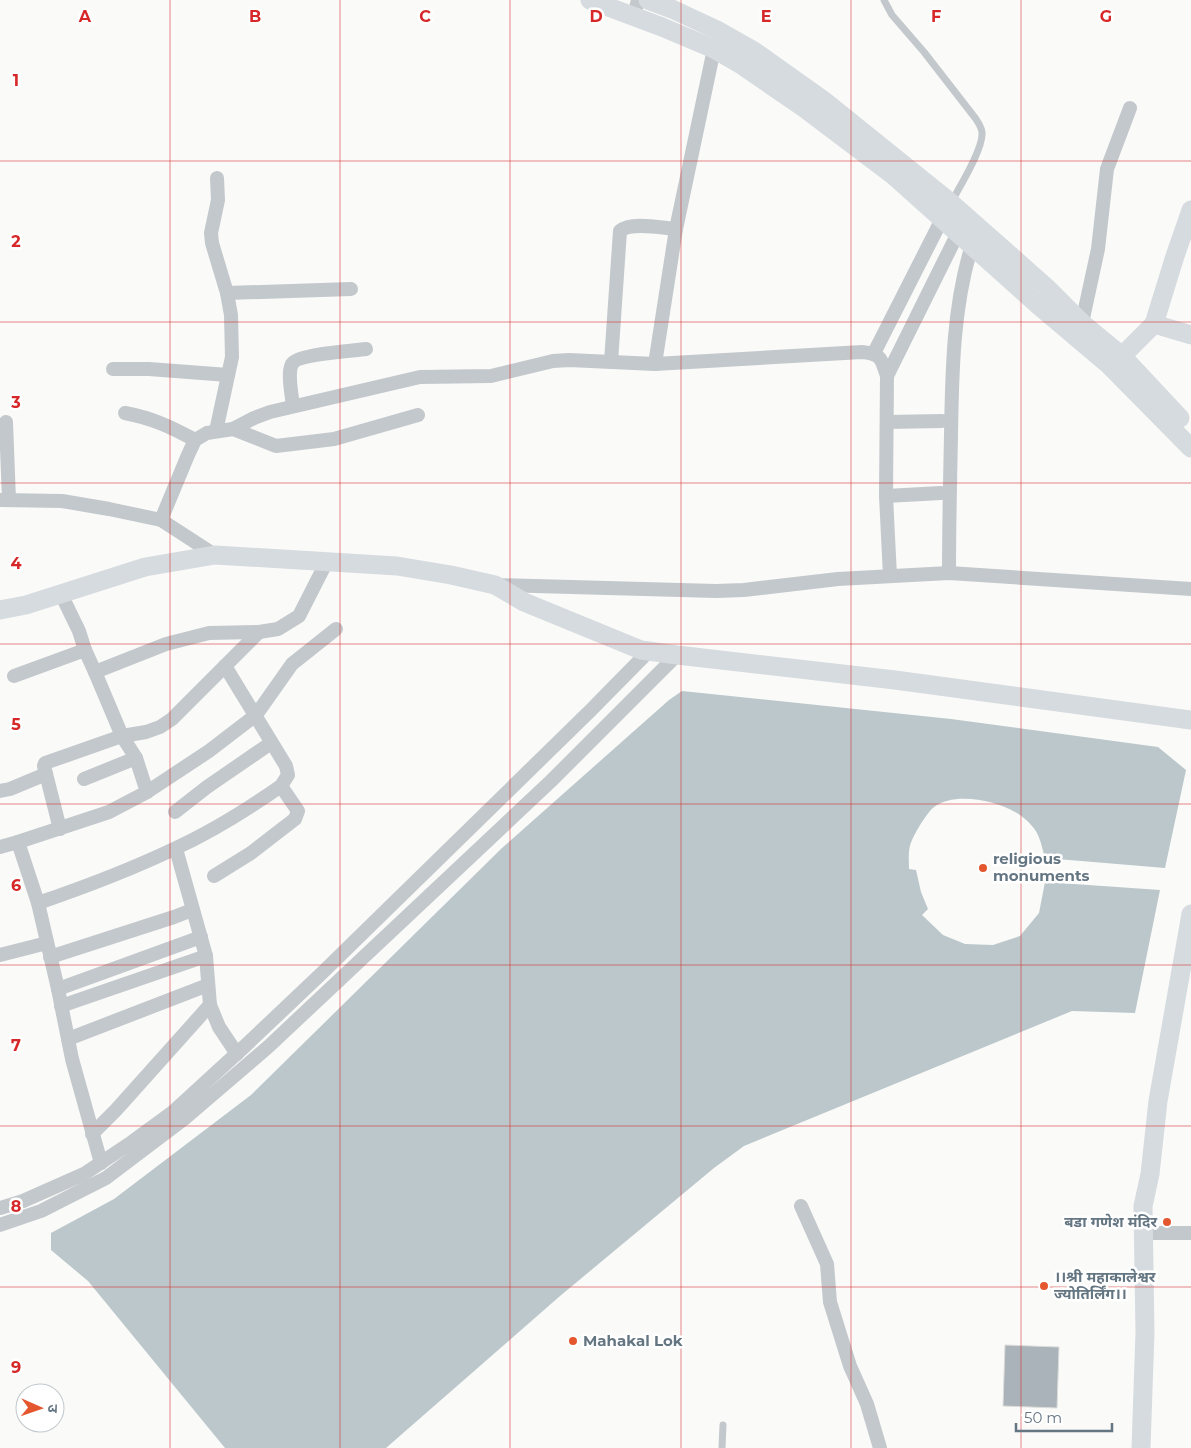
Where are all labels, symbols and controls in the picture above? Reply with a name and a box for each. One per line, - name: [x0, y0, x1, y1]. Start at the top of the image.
- text: A: [78, 7, 92, 26]
- text: B: [249, 7, 261, 26]
- text: C: [419, 7, 431, 26]
- text: D: [589, 7, 603, 26]
- text: E: [761, 7, 771, 26]
- text: F: [931, 7, 941, 26]
- text: G: [1100, 7, 1112, 26]
- text: 1: [13, 71, 19, 90]
- text: 2: [11, 232, 21, 251]
- text: 3: [10, 393, 21, 412]
- text: 4: [10, 554, 22, 573]
- text: 5: [11, 715, 21, 734]
- place label: religious monuments: [993, 849, 1089, 885]
- marker: religious monuments: [977, 862, 989, 874]
- text: 6: [11, 876, 21, 895]
- text: 7: [11, 1036, 21, 1055]
- text: 8: [11, 1197, 21, 1216]
- place label: बडा गणेश मंदिर: [1064, 1212, 1157, 1231]
- marker: बडा गणेश मंदिर: [1161, 1216, 1173, 1228]
- place label: ।।श्री महाकालेश्वर ज्योतिर्लिंग।।: [1054, 1267, 1156, 1303]
- marker: ।।श्री महाकालेश्वर ज्योतिर्लिंग।।: [1038, 1280, 1050, 1292]
- place label: Mahakal Lok: [583, 1331, 683, 1350]
- marker: Mahakal Lok: [567, 1335, 579, 1347]
- text: 9: [11, 1358, 21, 1377]
- north arrow: [15, 1383, 65, 1433]
- scale bar: [1016, 1400, 1112, 1432]
- text: उ: [44, 1404, 62, 1414]
- text: 50 m: [1024, 1408, 1062, 1427]

